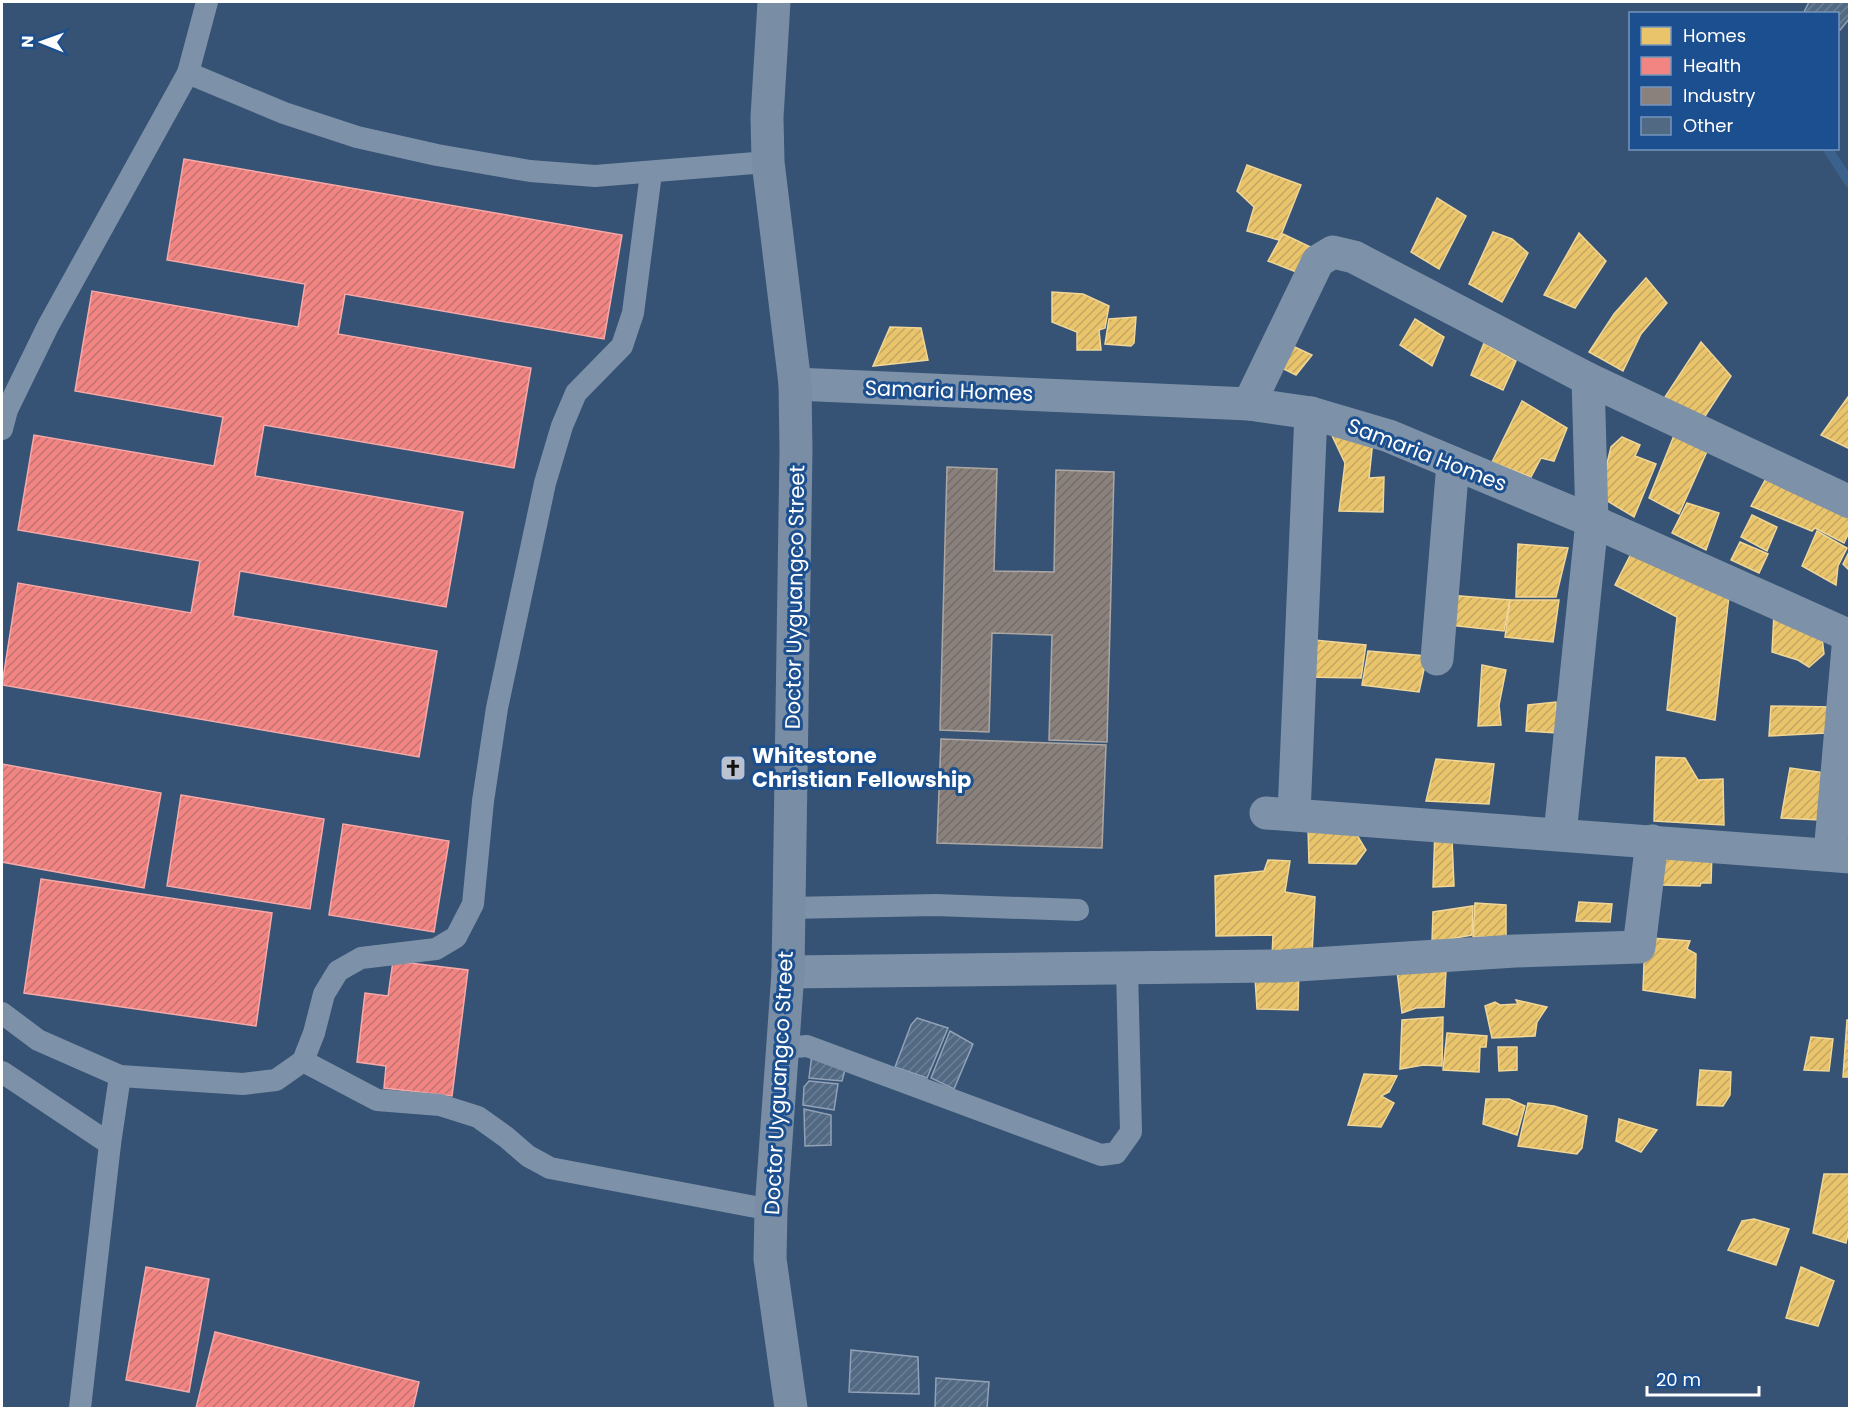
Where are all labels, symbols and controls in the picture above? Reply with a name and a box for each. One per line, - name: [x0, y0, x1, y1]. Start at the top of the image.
- north arrow: [12, 12, 72, 72]
- legend: [1629, 12, 1839, 150]
- text: Homes: [1683, 23, 1746, 48]
- text: N: [16, 36, 39, 48]
- text: Health: [1683, 53, 1741, 78]
- text: Industry: [1683, 83, 1755, 108]
- text: Other: [1683, 113, 1733, 138]
- street label: Samaria Homes: [864, 373, 1034, 408]
- street label: Samaria Homes: [1343, 411, 1511, 498]
- street label: Doctor Uyguangco Street: [778, 465, 811, 729]
- place label: Whitestone Christian Fellowship: [752, 741, 971, 794]
- church icon: Whitestone Christian Fellowship: [718, 753, 748, 783]
- street label: Doctor Uyguangco Street: [757, 950, 800, 1216]
- scale bar: [1647, 1359, 1760, 1397]
- text: 20 m: [1656, 1367, 1701, 1392]

